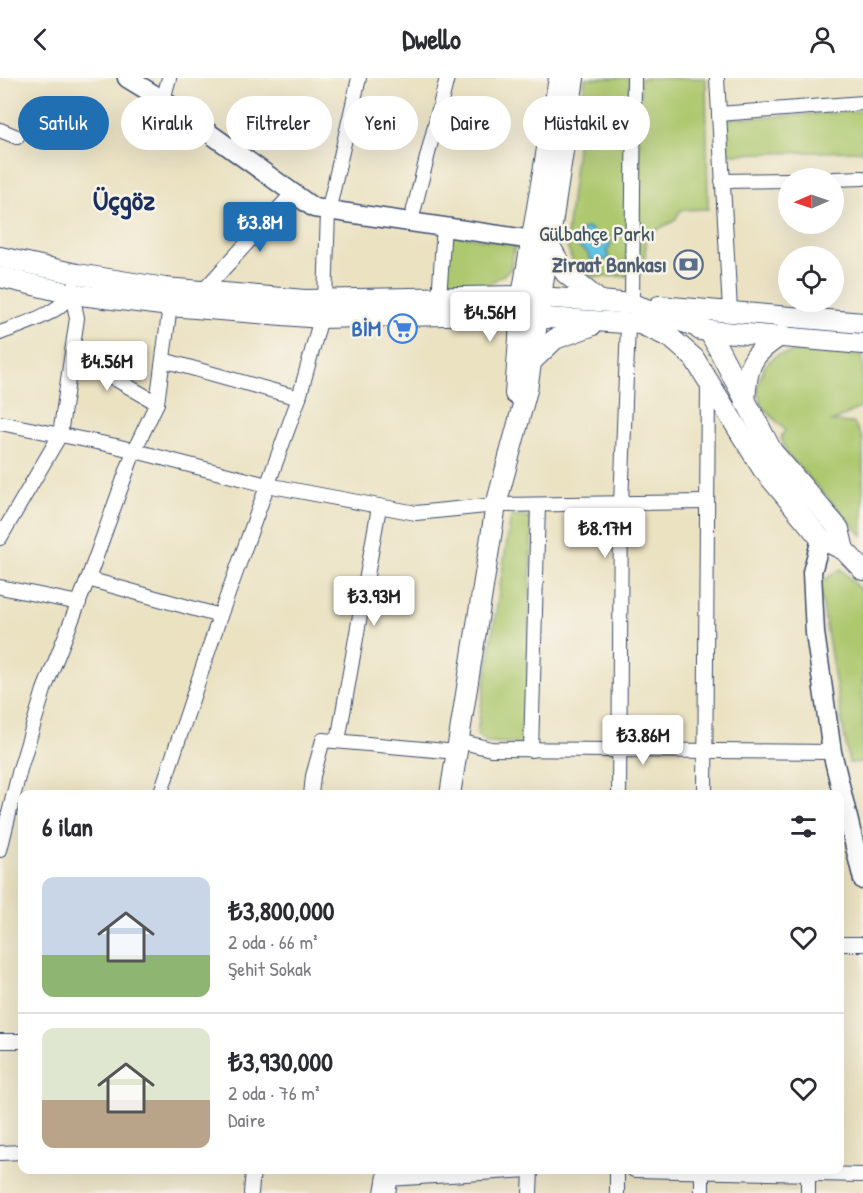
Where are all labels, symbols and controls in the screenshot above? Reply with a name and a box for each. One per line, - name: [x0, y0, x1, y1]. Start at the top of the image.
- text: Dwello: [402, 21, 461, 57]
- icon: back: [24, 23, 57, 56]
- icon: person: [806, 23, 839, 56]
- chip: Satılık: [18, 96, 109, 150]
- chip: Kiralık: [121, 96, 214, 150]
- chip: Filtreler: [226, 96, 332, 150]
- chip: Yeni: [344, 96, 418, 150]
- chip: Daire: [430, 96, 511, 150]
- chip: Müstakil ev: [523, 96, 650, 150]
- north arrow: [778, 168, 844, 234]
- map controls: [778, 168, 844, 312]
- district label: Üçgöz: [93, 181, 155, 220]
- pin: ₺3.8M: [218, 202, 302, 253]
- text: ₺3.8M: [237, 208, 283, 235]
- park label: Gülbahçe Parkı: [539, 218, 655, 248]
- button: locate: [778, 246, 844, 312]
- bank icon: Ziraat Bankası: [672, 248, 704, 280]
- place label: Ziraat Bankası: [552, 249, 667, 279]
- pin: ₺4.56M: [441, 292, 539, 343]
- text: ₺4.56M: [464, 298, 516, 325]
- supermarket icon: BİM: [386, 312, 418, 344]
- place label: BİM: [352, 313, 381, 343]
- pin: ₺4.56M: [58, 341, 156, 392]
- text: ₺4.56M: [81, 347, 133, 374]
- pin: ₺8.17M: [556, 508, 654, 559]
- text: ₺8.17M: [578, 514, 632, 541]
- pin: ₺3.93M: [325, 576, 423, 627]
- text: ₺3.93M: [348, 582, 400, 609]
- pin: ₺3.86M: [594, 715, 692, 766]
- text: ₺3.86M: [616, 721, 670, 748]
- text: 6 ilan: [42, 809, 93, 844]
- icon: filters: [787, 810, 820, 843]
- text: ₺3,800,000: [228, 893, 335, 928]
- icon: home: [90, 901, 162, 973]
- icon: heart: [787, 921, 820, 954]
- text: 2 oda · 66 m²: [228, 928, 318, 955]
- text: Şehit Sokak: [228, 955, 311, 982]
- text: ₺3,930,000: [228, 1044, 333, 1079]
- icon: home: [90, 1052, 162, 1124]
- icon: heart: [787, 1072, 820, 1105]
- text: 2 oda · 76 m²: [228, 1079, 320, 1106]
- text: Daire: [228, 1106, 265, 1133]

